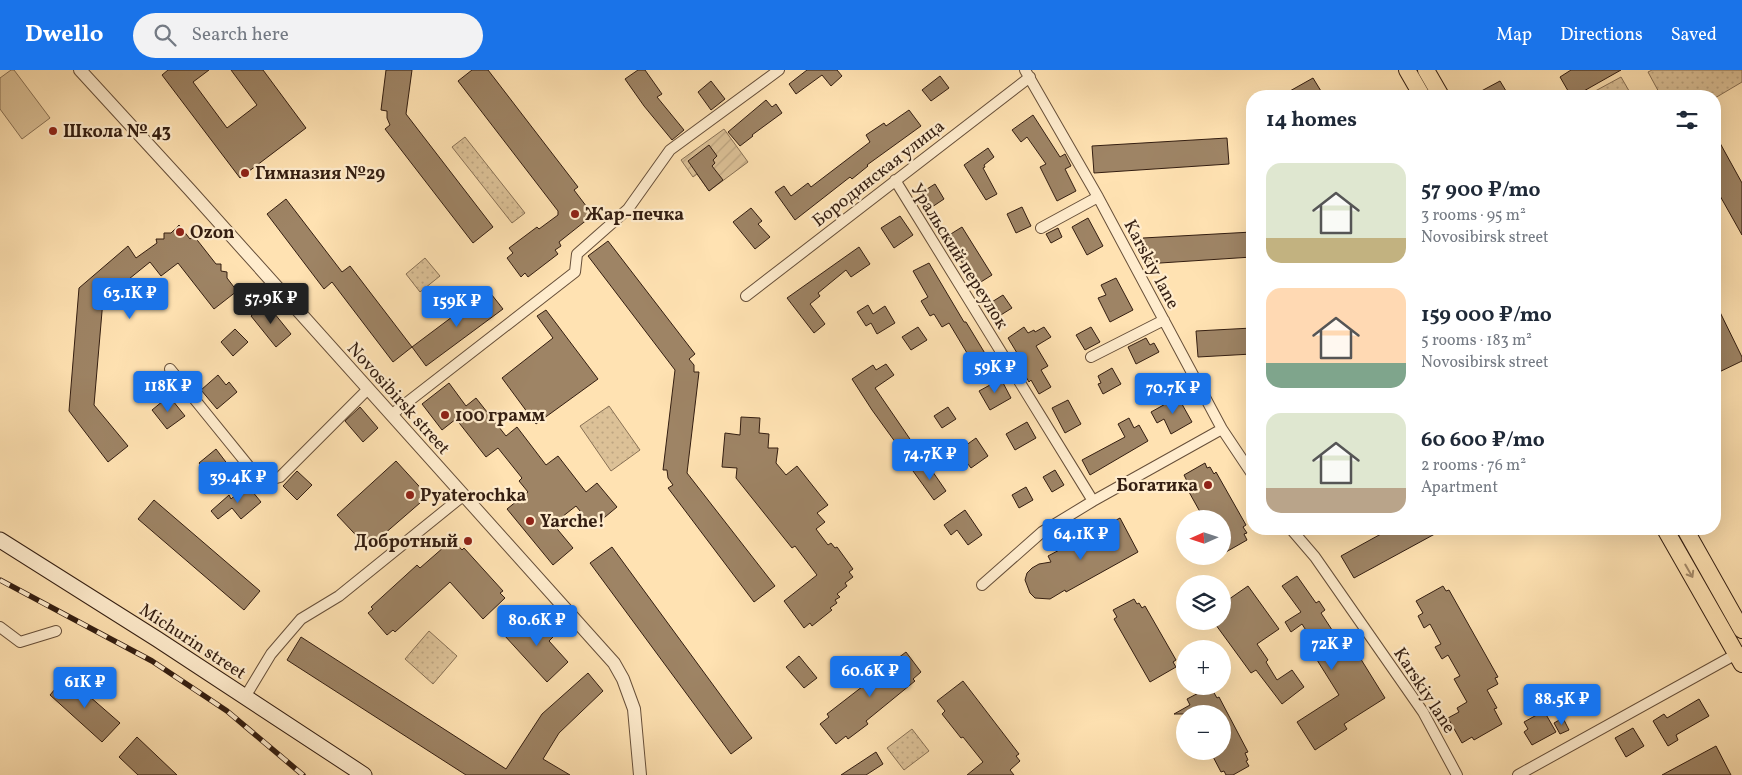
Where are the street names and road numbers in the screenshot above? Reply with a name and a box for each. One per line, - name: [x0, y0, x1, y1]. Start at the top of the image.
- street label: Бородинская улица: [807, 114, 950, 234]
- street label: Уральский переулок: [904, 179, 1014, 335]
- street label: Karskiy lane: [1117, 216, 1185, 314]
- street label: Novosibirsk street: [341, 337, 455, 461]
- street label: Michurin street: [134, 598, 251, 686]
- street label: Karskiy lane: [1387, 643, 1461, 739]

